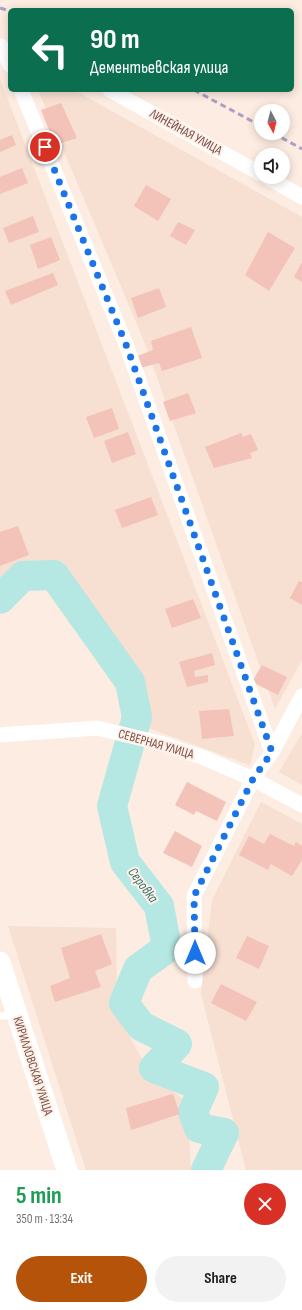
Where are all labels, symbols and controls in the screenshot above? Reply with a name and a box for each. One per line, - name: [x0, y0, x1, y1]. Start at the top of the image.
- text: 90 m: [90, 23, 140, 56]
- icon: left: [24, 24, 76, 76]
- text: Дементьевская улица: [90, 57, 228, 78]
- north arrow: [254, 104, 290, 140]
- map controls: [254, 104, 290, 184]
- street label: ЛИНЕЙНАЯ УЛИЦА: [146, 105, 225, 159]
- pin: [28, 130, 62, 164]
- icon: arrive: [34, 136, 56, 158]
- button: sound: [254, 148, 290, 184]
- street label: СЕВЕРНАЯ УЛИЦА: [116, 726, 196, 763]
- water label: Серовка: [124, 864, 162, 906]
- position arrow: [174, 932, 216, 974]
- street label: КИРИЛЛОВСКАЯ УЛИЦА: [9, 1015, 57, 1118]
- text: 5 min: [16, 1181, 62, 1210]
- button: close: [244, 1183, 286, 1225]
- text: 350 m · 13:34: [16, 1211, 73, 1227]
- button: Exit: [16, 1256, 147, 1302]
- button: Share: [155, 1256, 286, 1302]

